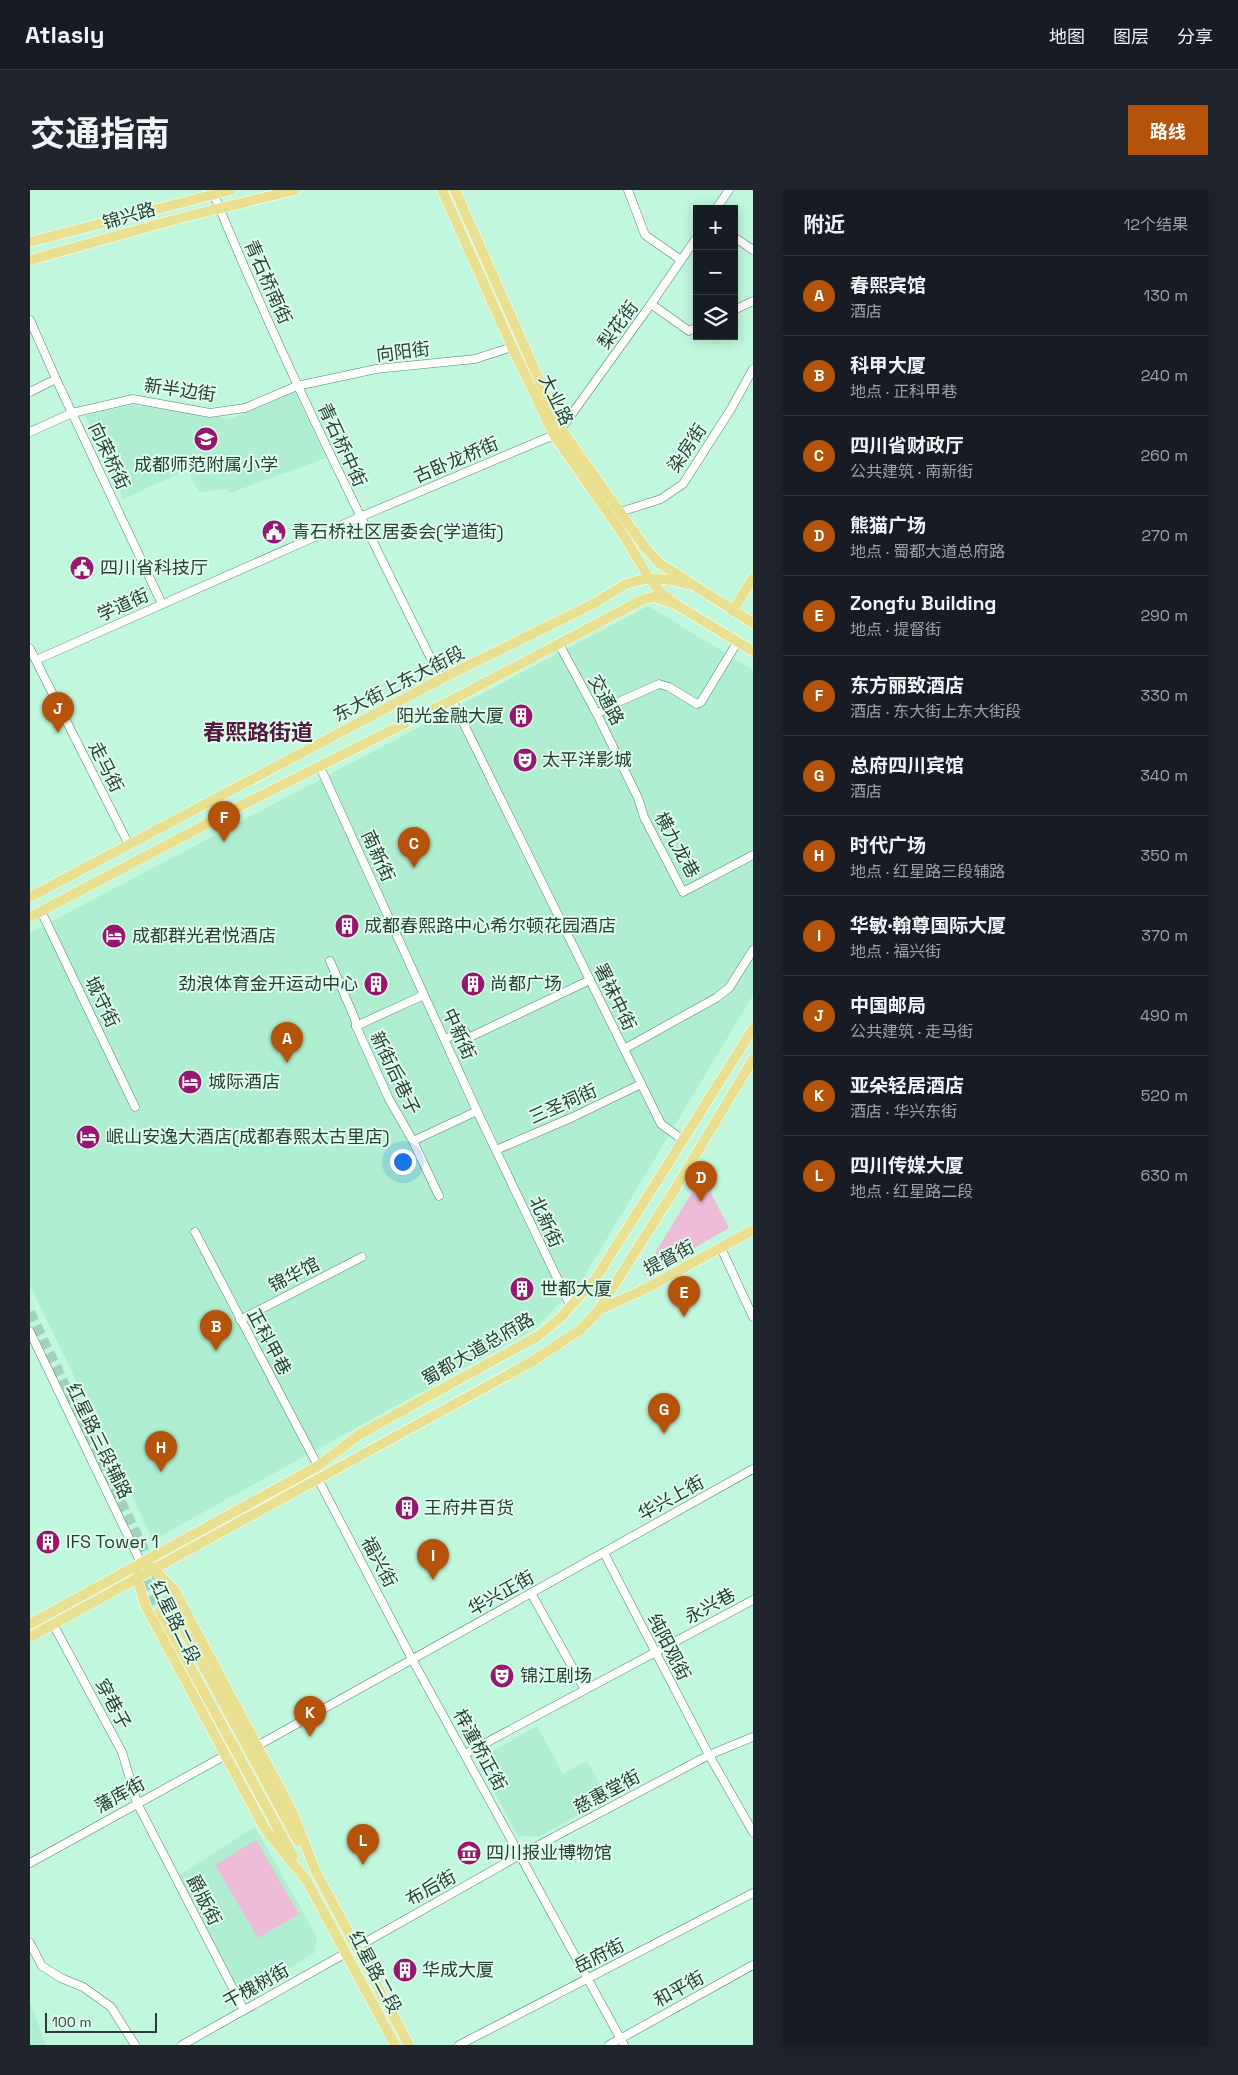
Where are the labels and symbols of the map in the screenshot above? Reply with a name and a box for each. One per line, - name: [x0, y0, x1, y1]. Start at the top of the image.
- street label: 锦兴路: [100, 197, 158, 234]
- street label: 青石桥南街: [240, 236, 297, 328]
- street label: 梨花街: [592, 296, 643, 353]
- street label: 向阳街: [375, 337, 431, 366]
- street label: 大业路: [534, 370, 579, 429]
- street label: 新半边街: [143, 373, 217, 406]
- street label: 青石桥中街: [313, 399, 372, 490]
- street label: 向荣桥街: [84, 418, 135, 493]
- street label: 染房街: [662, 419, 711, 477]
- school or university icon: 成都师范附属小学: [193, 426, 219, 452]
- street label: 古卧龙桥街: [410, 431, 502, 488]
- place label: 成都师范附属小学: [134, 453, 278, 476]
- public building icon: 青石桥社区居委会(学道街): [261, 519, 287, 545]
- place label: 青石桥社区居委会(学道街): [292, 520, 504, 543]
- public building icon: 四川省科技厅: [69, 555, 95, 581]
- place label: 四川省科技厅: [100, 556, 208, 579]
- street label: 学道街: [93, 583, 152, 626]
- street label: 东大街上东大街段: [329, 641, 468, 726]
- street label: 交通路: [584, 671, 629, 729]
- pin: J: [42, 692, 74, 733]
- building icon: 阳光金融大厦: [508, 703, 534, 729]
- place label: 阳光金融大厦: [396, 704, 504, 727]
- district label: 春熙路街道: [203, 718, 313, 746]
- street label: 走马街: [84, 737, 129, 796]
- theatre icon: 太平洋影城: [512, 747, 538, 773]
- place label: 太平洋影城: [542, 748, 632, 771]
- pin: F: [208, 801, 240, 842]
- street label: 横九龙巷: [650, 808, 705, 882]
- street label: 南新街: [357, 826, 400, 885]
- pin: C: [398, 827, 430, 868]
- building icon: 成都春熙路中心希尔顿花园酒店: [334, 913, 360, 939]
- place label: 成都春熙路中心希尔顿花园酒店: [364, 914, 616, 937]
- hotel icon: 成都群光君悦酒店: [101, 923, 127, 949]
- place label: 成都群光君悦酒店: [132, 924, 276, 947]
- street label: 署袜中街: [589, 959, 642, 1034]
- building icon: 劲浪体育金开运动中心: [363, 971, 389, 997]
- building icon: 尚都广场: [460, 971, 486, 997]
- street label: 城守街: [80, 972, 125, 1031]
- place label: 劲浪体育金开运动中心: [178, 972, 358, 995]
- place label: 尚都广场: [490, 972, 562, 995]
- street label: 中新街: [438, 1004, 481, 1063]
- pin: A: [271, 1022, 303, 1063]
- street label: 新街后巷子: [365, 1027, 426, 1118]
- hotel icon: 城际酒店: [177, 1069, 203, 1095]
- place label: 城际酒店: [208, 1070, 280, 1093]
- street label: 三圣祠街: [525, 1078, 600, 1129]
- hotel icon: 岷山安逸大酒店(成都春熙太古里店): [75, 1124, 101, 1150]
- place label: 岷山安逸大酒店(成都春熙太古里店): [106, 1125, 390, 1148]
- your location: [390, 1149, 416, 1175]
- pin: D: [685, 1161, 717, 1202]
- street label: 北新街: [525, 1192, 568, 1251]
- street label: 提督街: [640, 1235, 698, 1280]
- street label: 锦华馆: [264, 1252, 323, 1297]
- building icon: 世都大厦: [509, 1276, 535, 1302]
- pin: E: [668, 1276, 700, 1317]
- place label: 世都大厦: [540, 1277, 612, 1300]
- street label: 正科甲巷: [242, 1305, 296, 1379]
- street label: 蜀都大道总府路: [417, 1307, 538, 1390]
- pin: B: [200, 1310, 232, 1351]
- street label: 红星路三段辅路: [61, 1379, 137, 1502]
- pin: G: [648, 1393, 680, 1434]
- pin: H: [145, 1431, 177, 1472]
- street label: 华兴上街: [634, 1470, 708, 1525]
- building icon: 王府井百货: [394, 1495, 420, 1521]
- place label: 王府井百货: [424, 1496, 514, 1519]
- building icon: IFS Tower 1: [35, 1529, 61, 1555]
- place label: IFS Tower 1: [66, 1530, 159, 1553]
- street label: 福兴街: [357, 1533, 402, 1591]
- pin: I: [417, 1539, 449, 1580]
- street label: 华兴正街: [464, 1565, 538, 1620]
- street label: 红星路二段: [145, 1576, 206, 1667]
- street label: 永兴巷: [681, 1583, 739, 1628]
- street label: 纯阳观街: [643, 1609, 696, 1684]
- theatre icon: 锦江剧场: [489, 1663, 515, 1689]
- place label: 锦江剧场: [520, 1664, 592, 1687]
- street label: 穿巷子: [91, 1675, 136, 1733]
- pin: K: [294, 1696, 326, 1737]
- street label: 梓潼桥正街: [449, 1705, 512, 1795]
- street label: 慈惠堂街: [570, 1765, 644, 1819]
- street label: 藩库街: [91, 1771, 149, 1818]
- pin: L: [347, 1824, 379, 1865]
- museum icon: 四川报业博物馆: [456, 1840, 482, 1866]
- place label: 四川报业博物馆: [486, 1841, 612, 1864]
- street label: 布后街: [402, 1864, 460, 1911]
- street label: 爵版街: [182, 1870, 227, 1929]
- street label: 红星路二段: [344, 1927, 407, 2017]
- street label: 岳府街: [569, 1933, 628, 1978]
- building icon: 华成大厦: [392, 1957, 418, 1983]
- street label: 干槐树街: [219, 1958, 293, 2013]
- place label: 华成大厦: [422, 1958, 494, 1981]
- street label: 和平街: [650, 1965, 708, 2012]
- scale bar: [45, 2010, 158, 2033]

